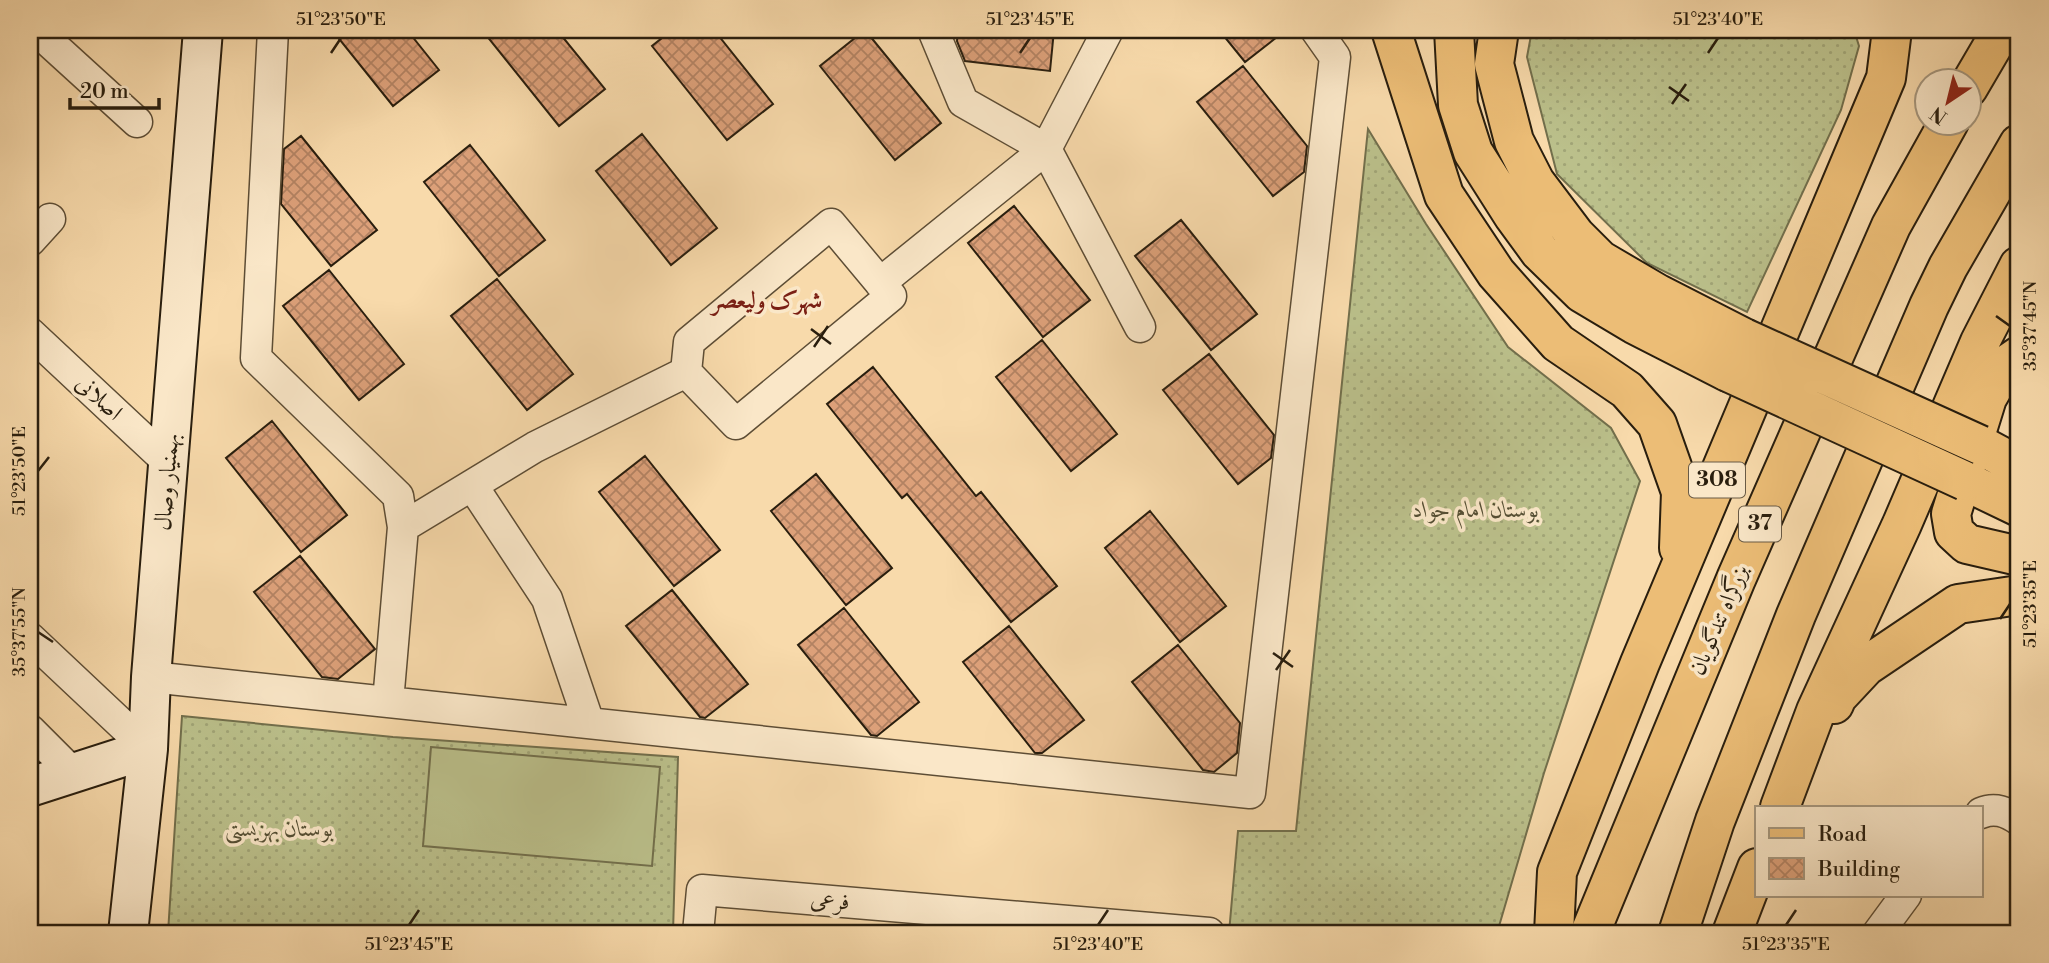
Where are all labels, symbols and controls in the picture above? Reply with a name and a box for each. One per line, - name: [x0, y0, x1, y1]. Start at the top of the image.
- text: 51°23'50"E: [296, 8, 386, 31]
- text: 51°23'45"E: [986, 8, 1074, 31]
- text: 51°23'40"E: [1673, 8, 1763, 31]
- scale bar: [70, 66, 159, 110]
- north arrow: [1912, 66, 1982, 136]
- text: 20 m: [80, 79, 129, 105]
- text: N: [1926, 101, 1952, 129]
- text: 35°37'45"N: [2019, 280, 2042, 371]
- district label: شهرک ولیعصر: [709, 286, 822, 316]
- street label: اصلانی: [70, 369, 128, 427]
- text: 51°23'50"E: [8, 426, 31, 516]
- street label: بهمنیار وصال: [149, 432, 185, 532]
- road number: 308: [1689, 462, 1745, 498]
- park label: بوستان امام جواد: [1413, 496, 1540, 529]
- road number: 37: [1739, 506, 1781, 542]
- street label: بزرگراه تندگویان: [1681, 560, 1755, 679]
- text: 51°23'35"E: [2019, 560, 2042, 648]
- text: 35°37'55"N: [8, 587, 31, 677]
- legend: [1755, 806, 1982, 897]
- park label: بوستان بهزیستی: [224, 815, 334, 844]
- text: Road: [1818, 822, 1867, 848]
- text: Building: [1817, 857, 1900, 883]
- street label: فرعی: [809, 885, 851, 917]
- text: 51°23'45"E: [365, 933, 453, 956]
- text: 51°23'40"E: [1053, 933, 1143, 956]
- text: 51°23'35"E: [1742, 933, 1830, 956]

